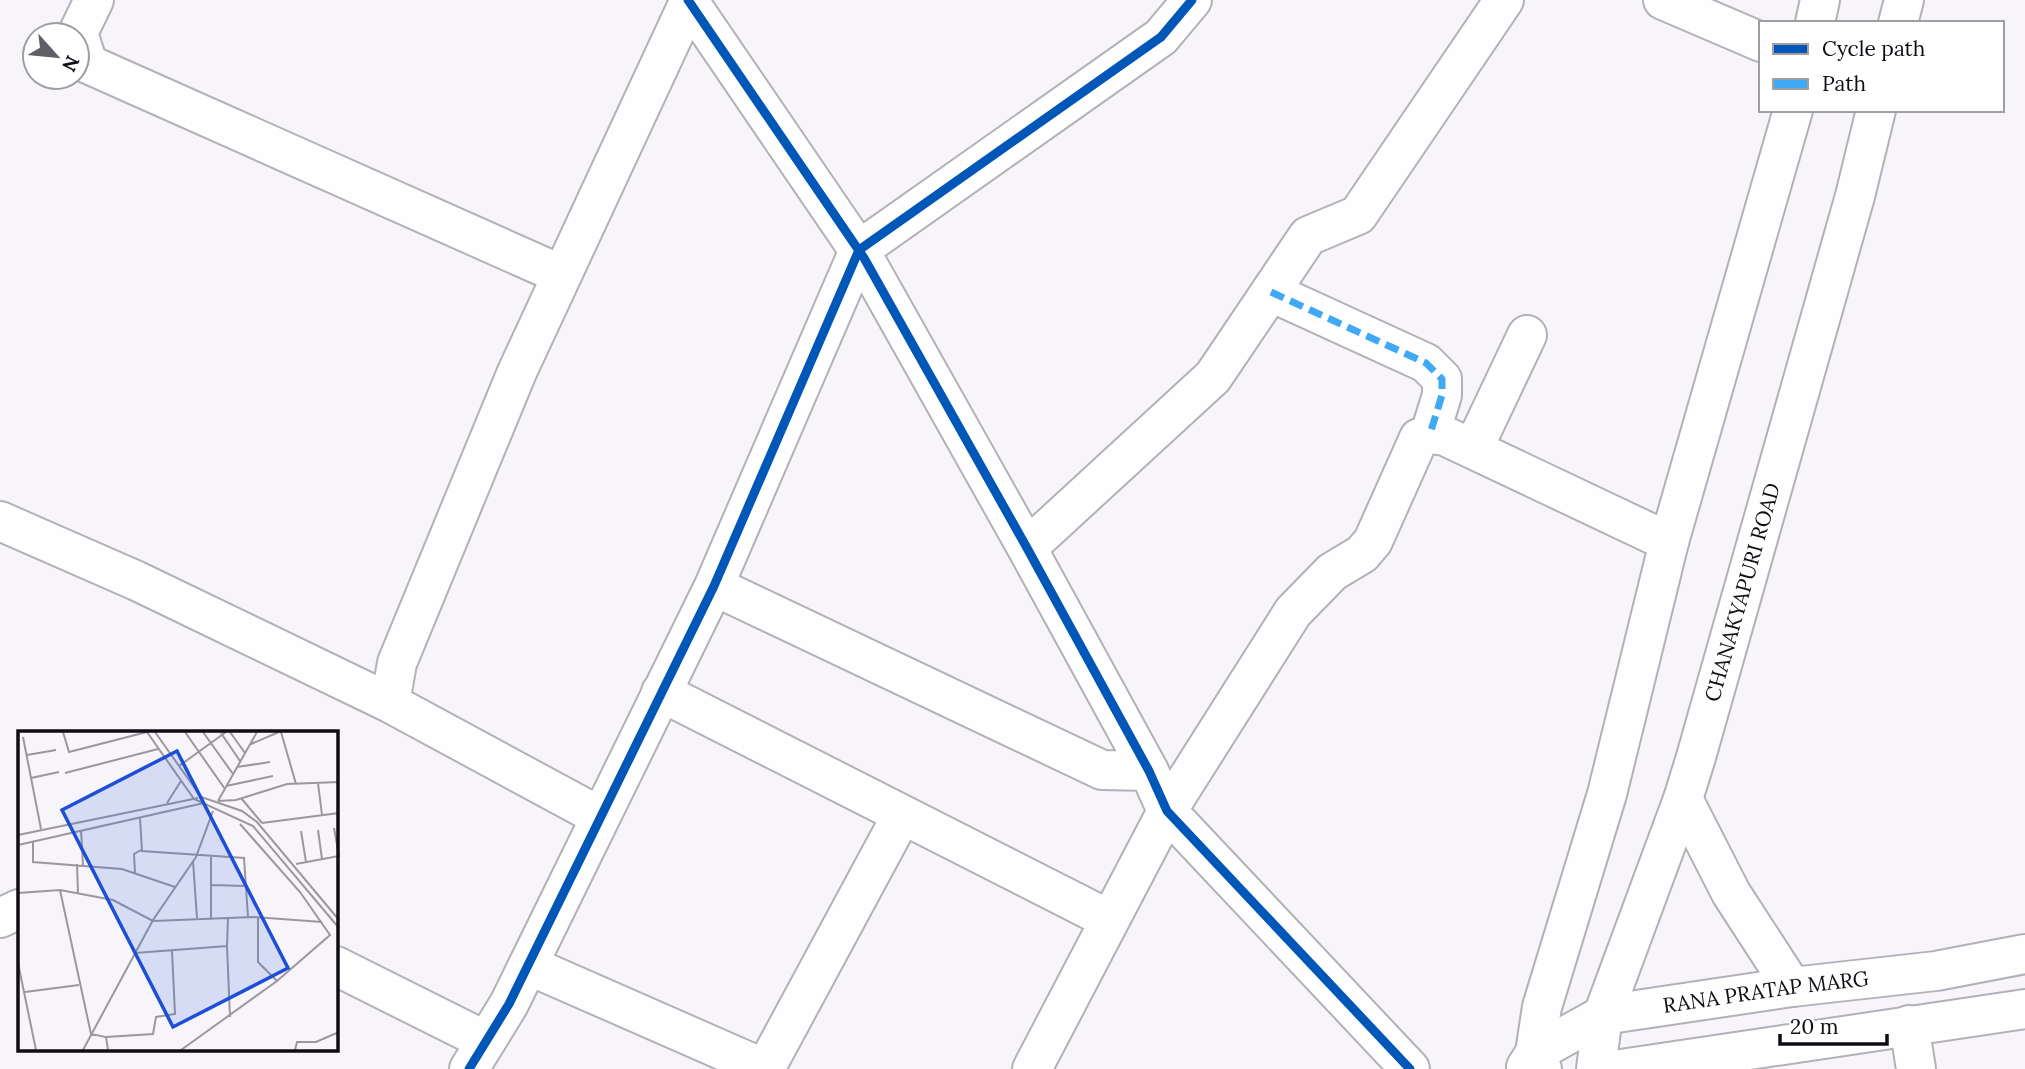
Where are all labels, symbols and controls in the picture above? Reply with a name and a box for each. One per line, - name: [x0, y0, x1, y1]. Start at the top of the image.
- north arrow: [21, 21, 91, 91]
- legend: [1759, 21, 2004, 112]
- text: Cycle path: [1822, 35, 1925, 62]
- text: N: [57, 52, 85, 76]
- text: Path: [1822, 70, 1866, 97]
- street label: CHANAKYAPURI ROAD: [1698, 480, 1786, 705]
- inset map: [18, 731, 338, 1052]
- street label: RANA PRATAP MARG: [1661, 965, 1870, 1019]
- scale bar: [1780, 1002, 1887, 1046]
- text: 20 m: [1790, 1013, 1839, 1040]

